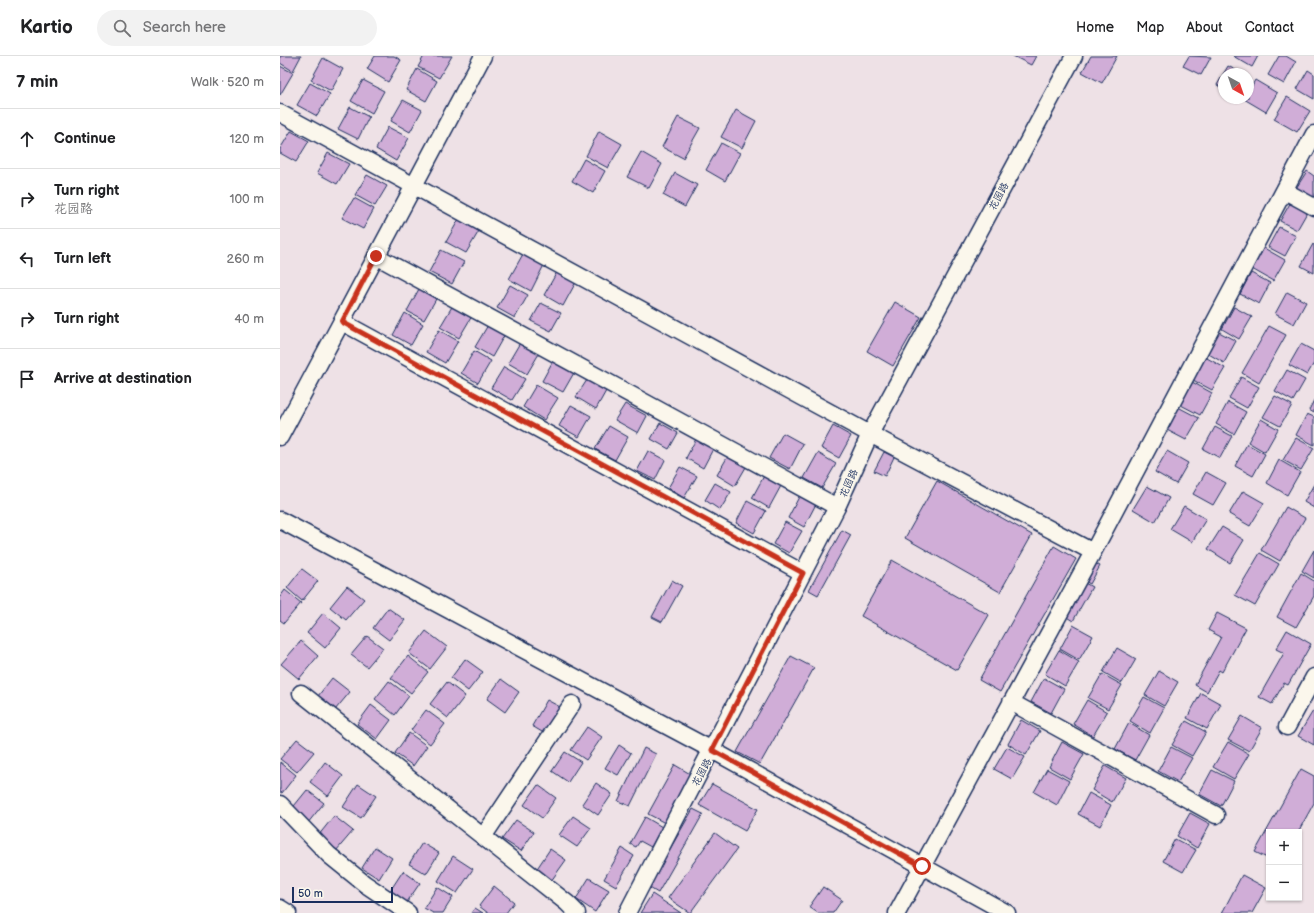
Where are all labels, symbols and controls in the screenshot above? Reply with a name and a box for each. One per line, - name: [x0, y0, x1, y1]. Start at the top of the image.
- search box: [97, 10, 377, 46]
- text: Kartio: [20, 16, 73, 39]
- icon: search: [111, 17, 133, 39]
- text: Search here: [143, 18, 226, 37]
- text: Home: [1076, 19, 1114, 36]
- text: Map: [1136, 19, 1164, 36]
- text: About: [1186, 19, 1223, 36]
- text: Contact: [1245, 19, 1294, 36]
- north arrow: [1218, 68, 1254, 104]
- text: 7 min: [16, 72, 58, 92]
- text: Walk · 520 m: [191, 74, 264, 90]
- icon: ahead: [16, 128, 38, 150]
- text: Continue: [54, 129, 116, 148]
- text: 120 m: [229, 131, 264, 147]
- street label: 花园路: [987, 180, 1011, 213]
- text: Turn right: [54, 181, 119, 200]
- icon: right: [16, 188, 38, 210]
- text: 100 m: [229, 191, 264, 207]
- text: 花园路: [54, 201, 93, 217]
- route end: [367, 247, 385, 265]
- icon: left: [16, 248, 38, 270]
- text: Turn left: [54, 249, 111, 268]
- text: 260 m: [226, 251, 264, 267]
- icon: right: [16, 308, 38, 330]
- text: Turn right: [54, 309, 119, 328]
- text: 40 m: [234, 311, 264, 327]
- icon: arrive: [16, 368, 38, 390]
- text: Arrive at destination: [54, 369, 192, 388]
- street label: 花园路: [837, 467, 860, 500]
- street label: 花园路: [690, 756, 714, 789]
- map controls: [1266, 829, 1302, 901]
- button: +: [1266, 829, 1302, 865]
- route start: [913, 857, 931, 875]
- button: −: [1266, 865, 1302, 901]
- scale bar: [292, 885, 393, 904]
- text: 50 m: [298, 887, 323, 900]

